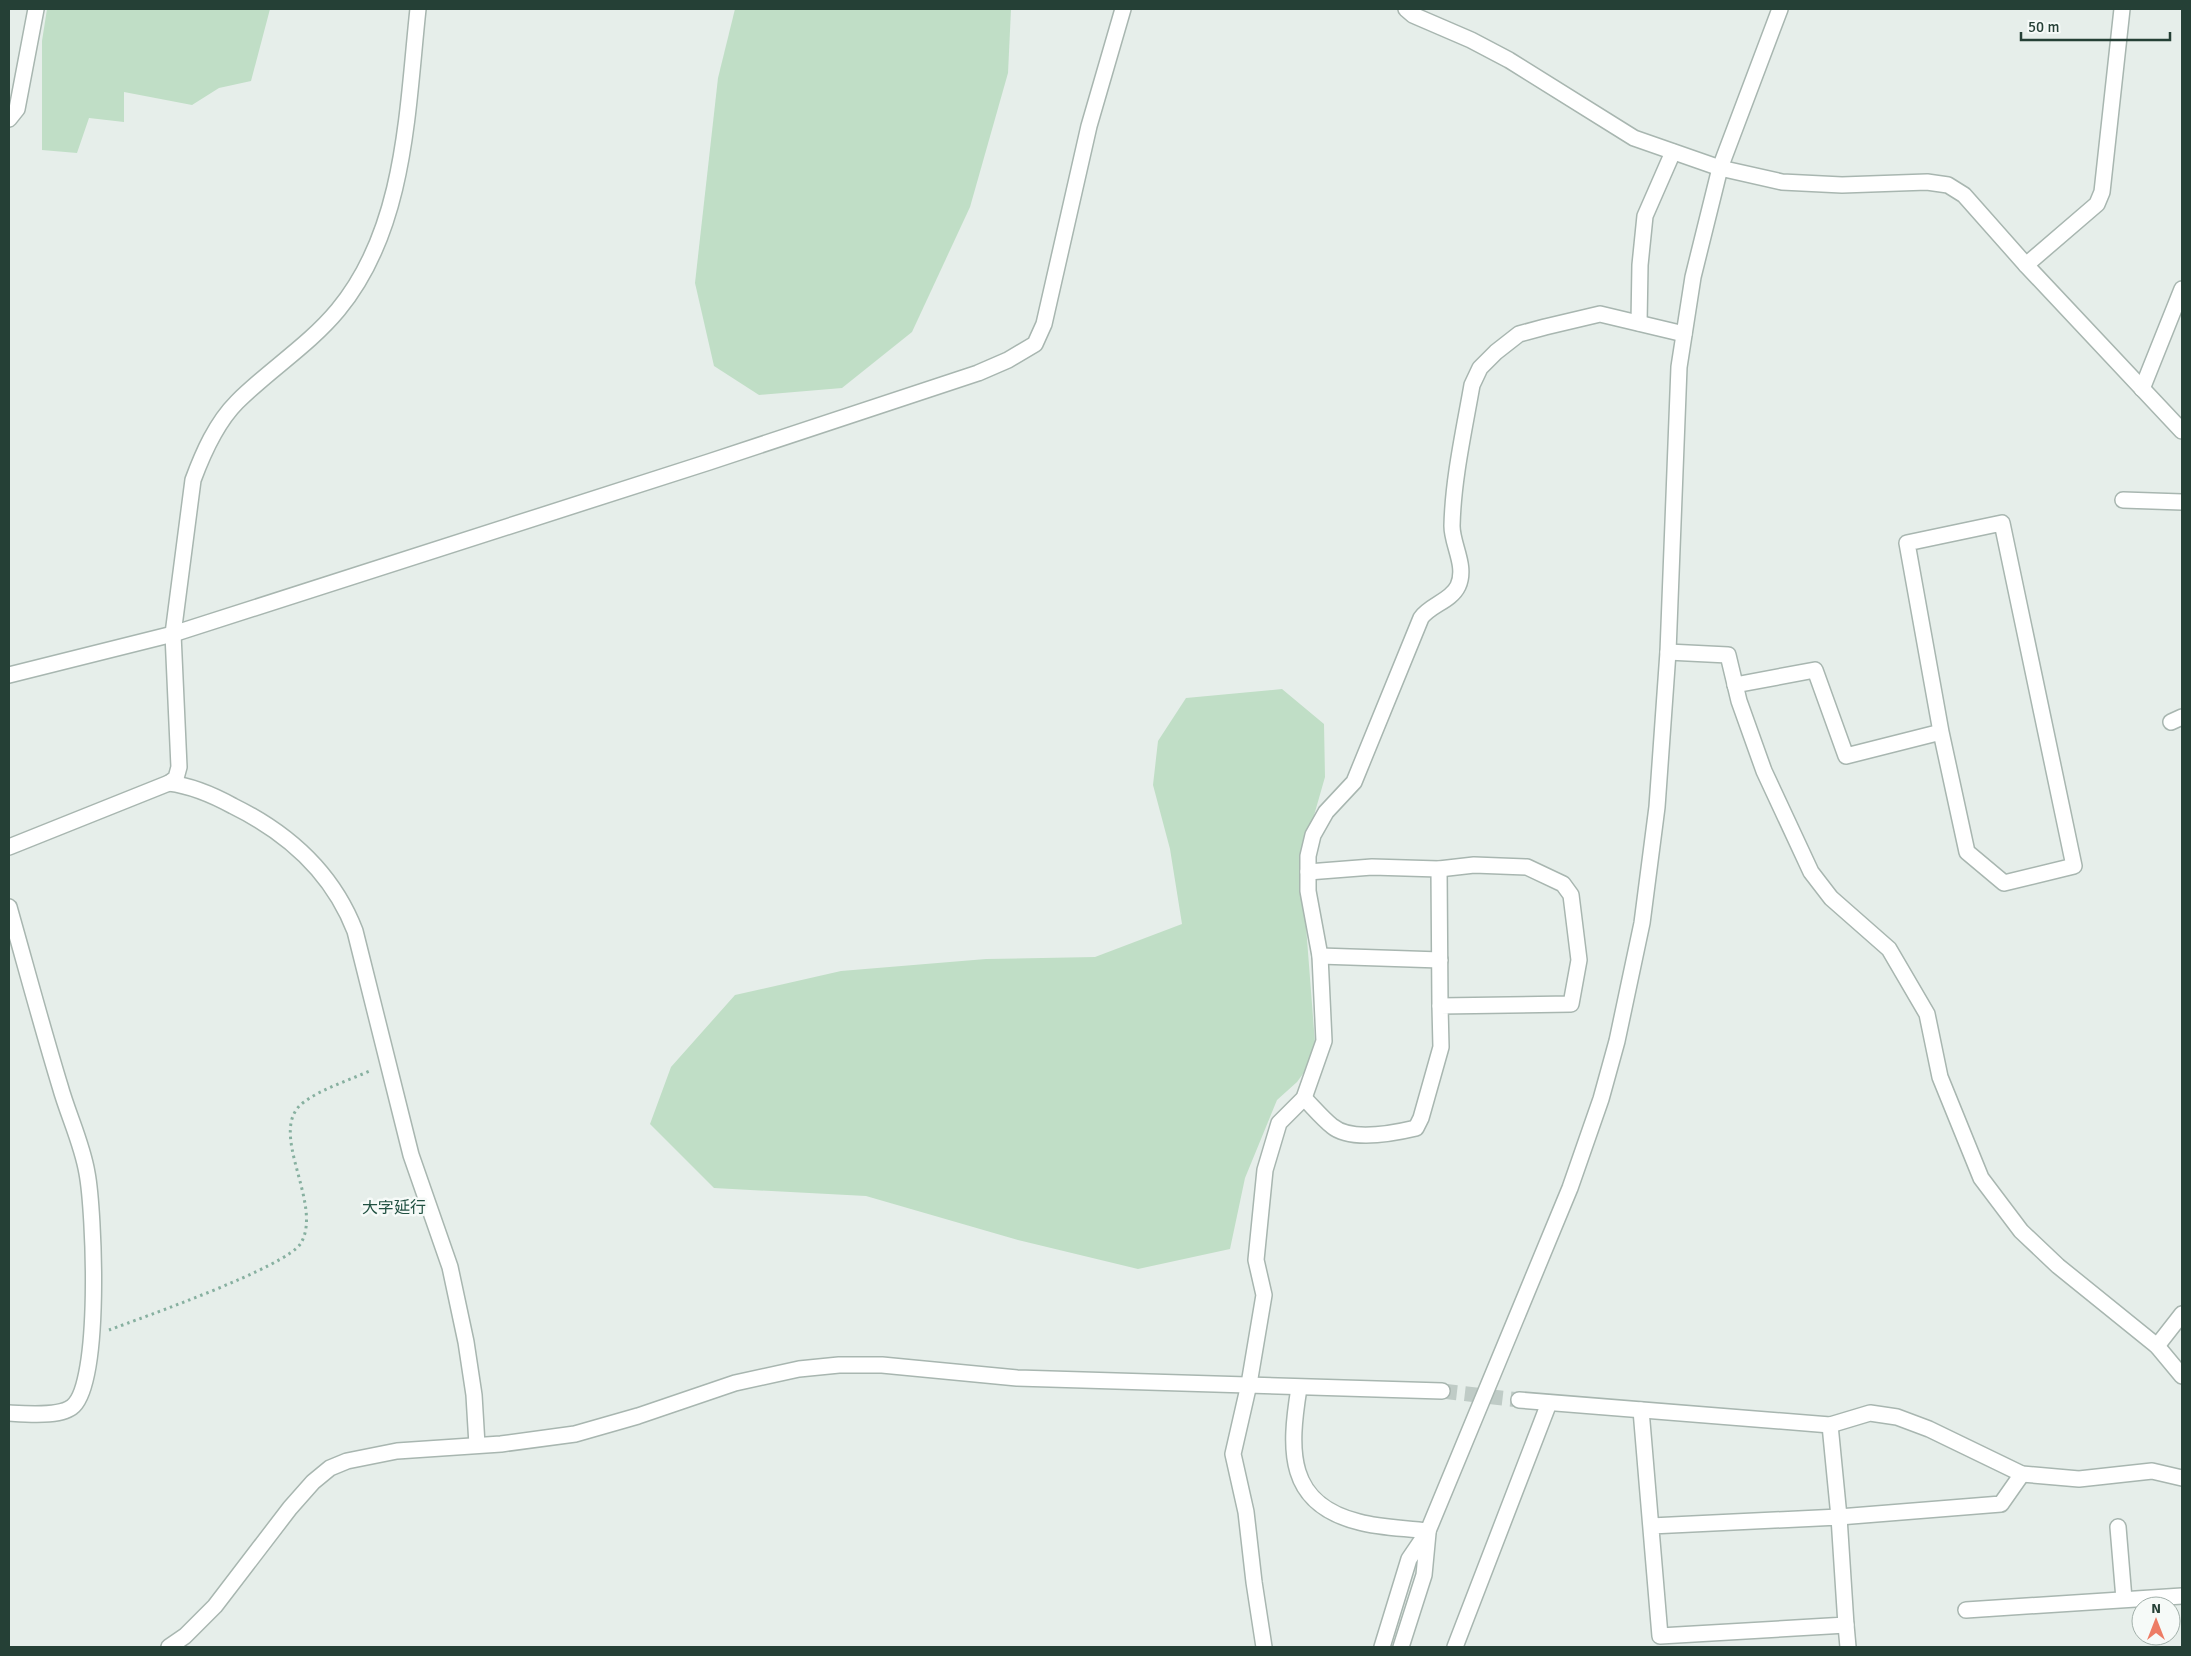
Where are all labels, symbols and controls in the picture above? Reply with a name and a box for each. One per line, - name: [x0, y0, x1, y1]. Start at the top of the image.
- scale bar: [2021, 10, 2170, 42]
- text: 50 m: [2028, 18, 2059, 36]
- district label: 大字延行: [362, 1198, 426, 1218]
- north arrow: [2131, 1596, 2181, 1646]
- text: N: [2151, 1600, 2161, 1617]

